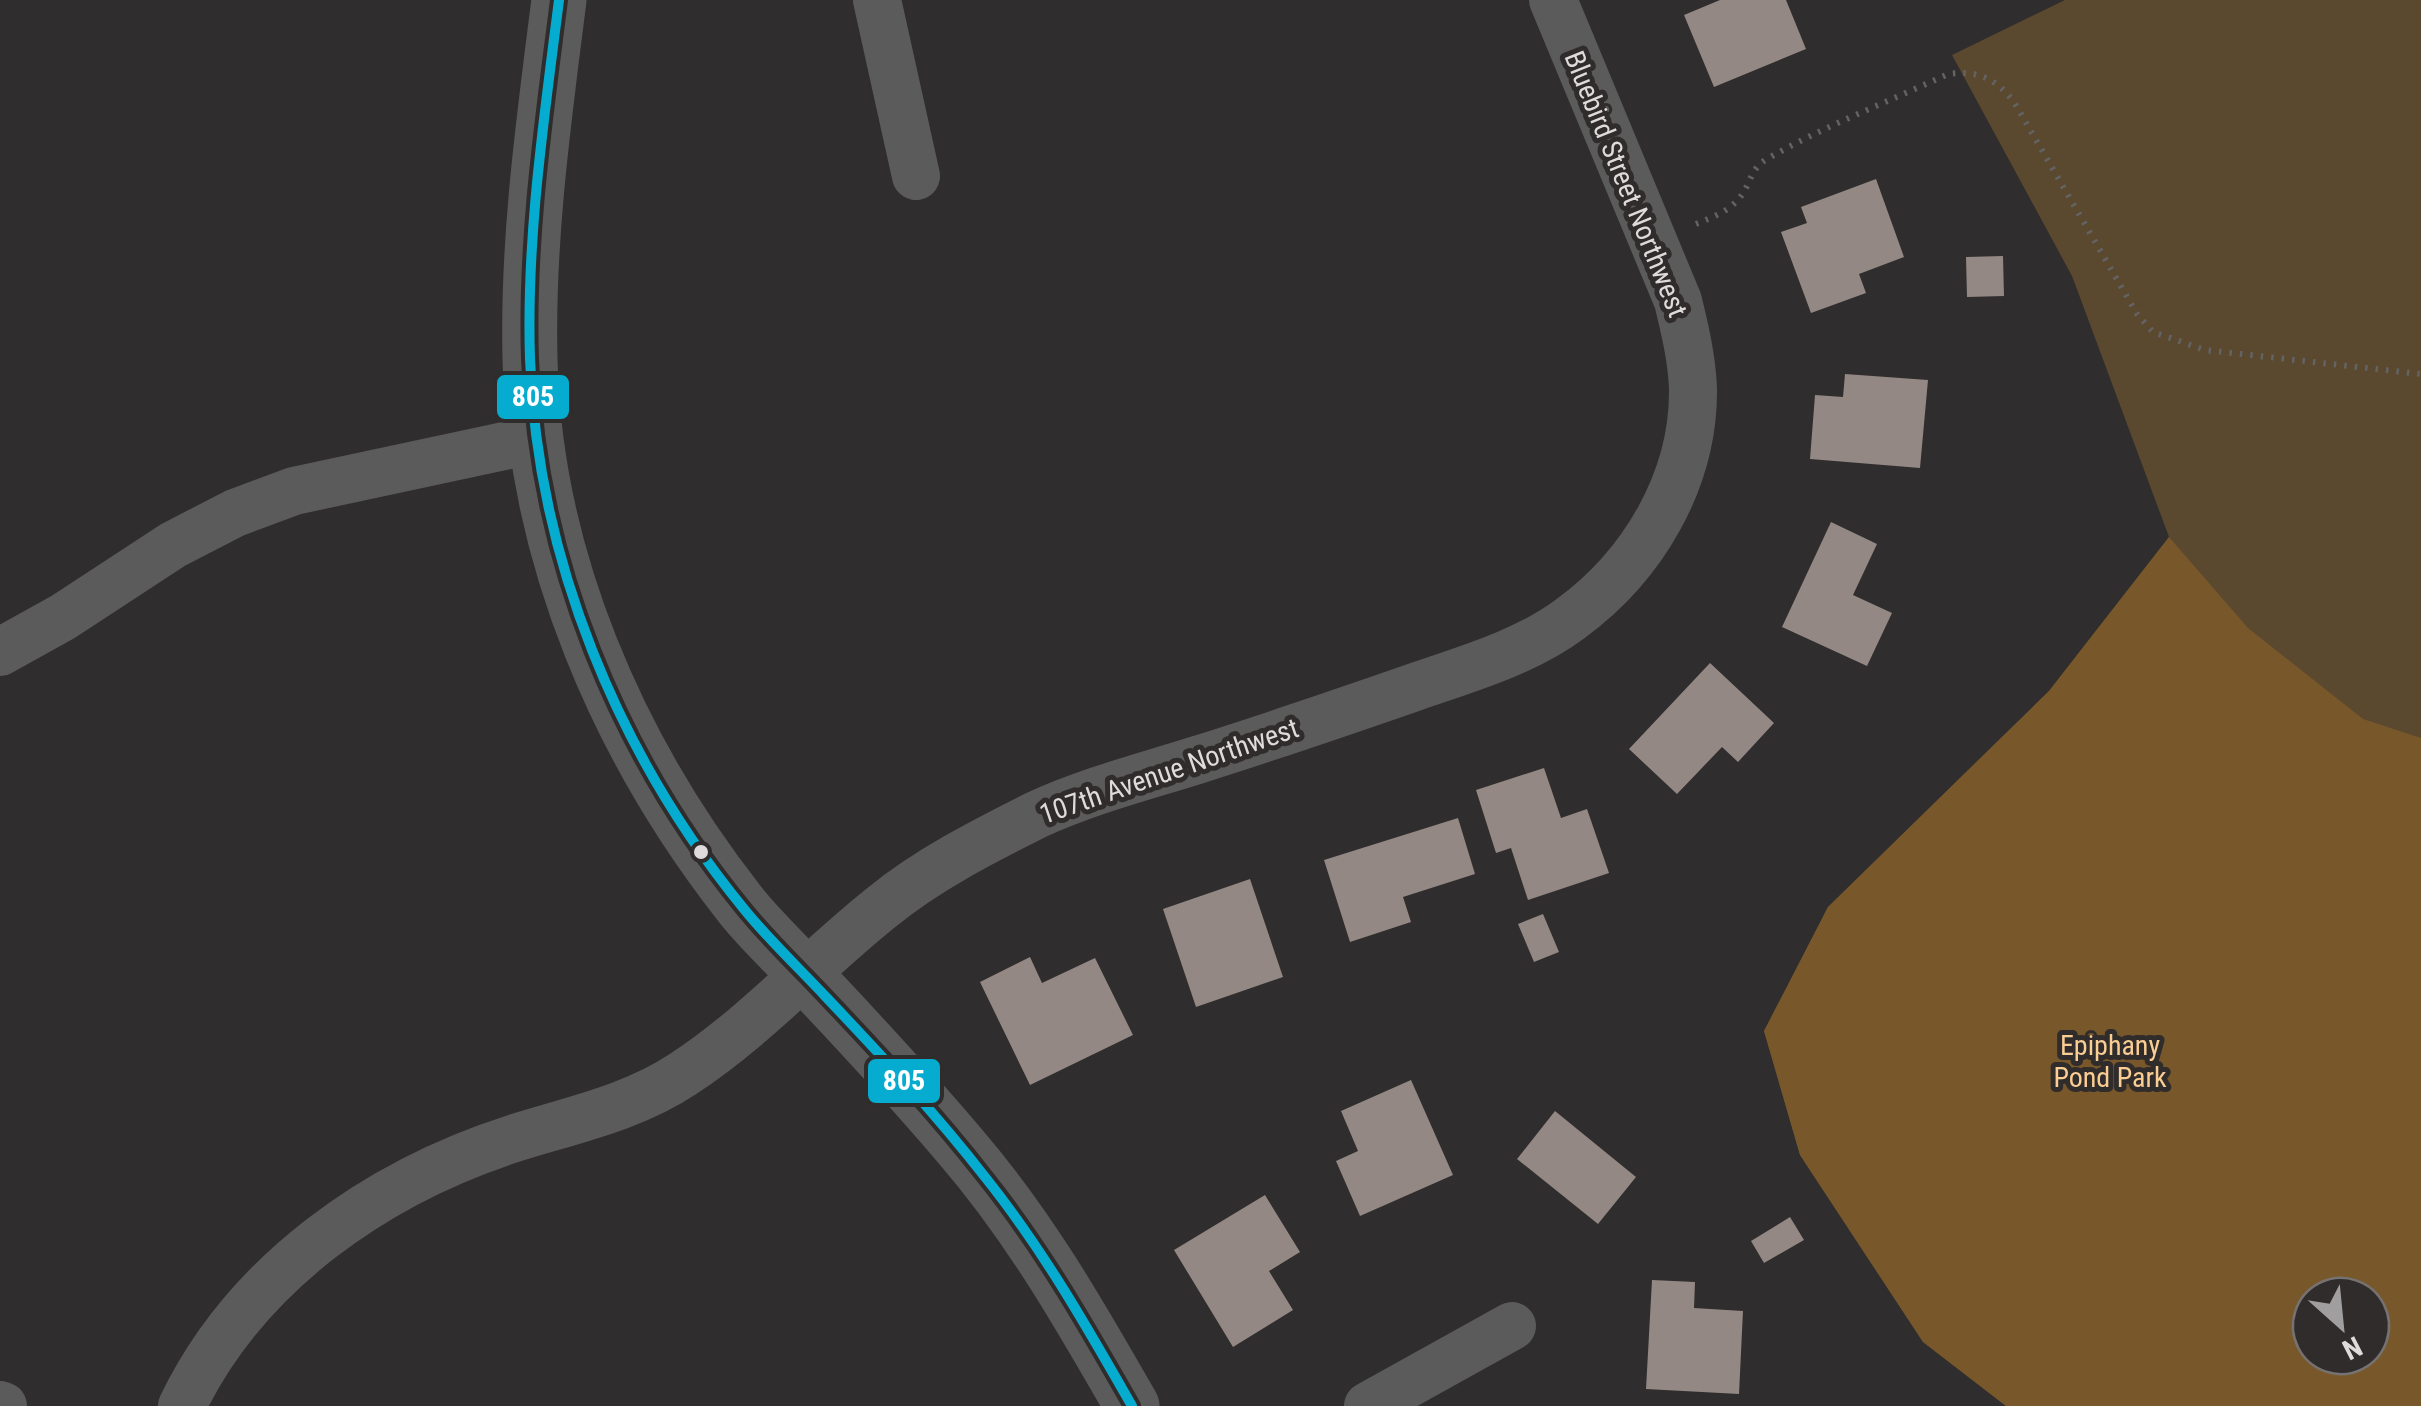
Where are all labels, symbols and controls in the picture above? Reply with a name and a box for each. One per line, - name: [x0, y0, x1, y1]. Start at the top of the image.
- street label: Bluebird Street Northwest: [1557, 46, 1695, 322]
- line badge: 805: [495, 373, 571, 421]
- text: 805: [512, 380, 554, 413]
- street label: 107th Avenue Northwest: [1035, 711, 1303, 831]
- unlabelled marker: [691, 842, 711, 862]
- park label: Epiphany Pond Park: [2053, 1029, 2167, 1094]
- line badge: 805: [866, 1057, 942, 1105]
- text: 805: [883, 1064, 925, 1097]
- north arrow: [2291, 1276, 2391, 1376]
- text: N: [2337, 1329, 2367, 1366]

